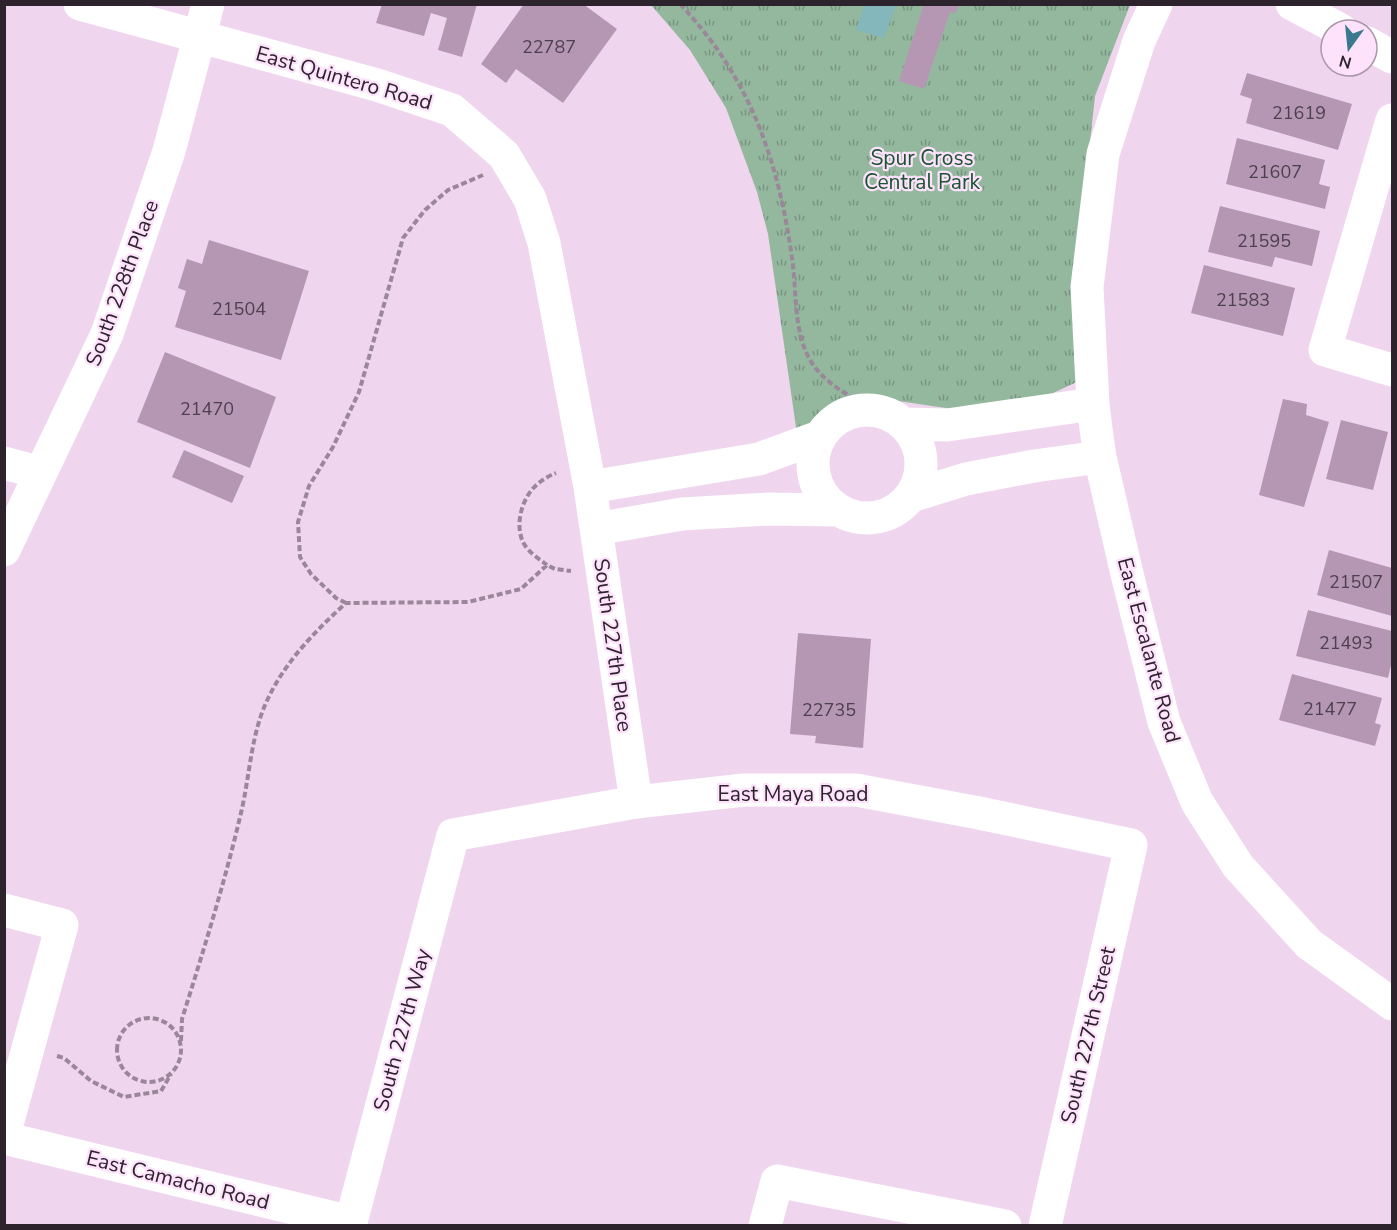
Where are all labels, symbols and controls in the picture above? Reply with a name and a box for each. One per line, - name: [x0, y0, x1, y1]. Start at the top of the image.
- north arrow: [1319, 18, 1379, 78]
- house number: 22787: [522, 35, 576, 59]
- street label: East Quintero Road: [252, 39, 436, 117]
- text: N: [1337, 49, 1354, 74]
- house number: 21619: [1272, 101, 1326, 125]
- park label: Spur Cross Central Park: [864, 144, 980, 196]
- house number: 21607: [1248, 160, 1302, 184]
- street label: South 228th Place: [79, 196, 165, 370]
- house number: 21595: [1237, 229, 1291, 253]
- house number: 21583: [1216, 288, 1270, 312]
- house number: 21504: [212, 297, 266, 321]
- house number: 21470: [180, 397, 234, 421]
- street label: East Escalante Road: [1111, 554, 1187, 746]
- street label: South 227th Place: [587, 556, 639, 734]
- house number: 21507: [1329, 570, 1383, 594]
- house number: 21493: [1319, 631, 1373, 655]
- house number: 21477: [1303, 697, 1357, 721]
- house number: 22735: [802, 698, 856, 722]
- street label: East Maya Road: [718, 780, 868, 808]
- street label: South 227th Street: [1054, 943, 1122, 1126]
- street label: South 227th Way: [367, 945, 437, 1114]
- street label: East Camacho Road: [84, 1144, 272, 1216]

